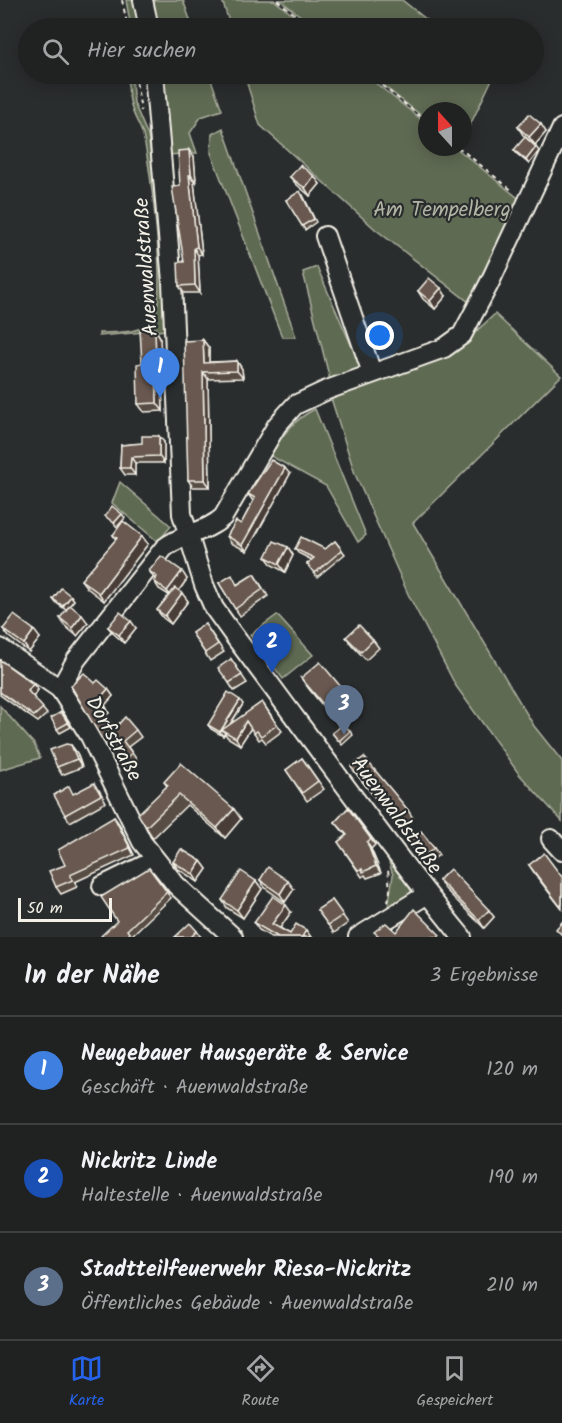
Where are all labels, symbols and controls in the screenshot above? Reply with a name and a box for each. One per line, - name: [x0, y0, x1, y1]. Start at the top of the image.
- search box: [18, 18, 544, 84]
- text: Hier suchen: [87, 34, 196, 69]
- icon: search: [39, 35, 72, 68]
- north arrow: [418, 102, 472, 156]
- park label: Am Tempelberg: [373, 194, 511, 227]
- street label: Auenwaldstraße: [126, 196, 168, 337]
- your location: [365, 321, 394, 350]
- pin: 1: [140, 348, 180, 398]
- pin: 2: [252, 624, 292, 673]
- pin: 3: [324, 686, 364, 735]
- street label: Dorfstraße: [76, 690, 150, 788]
- street label: Auenwaldstraße: [342, 750, 450, 882]
- scale bar: [18, 895, 112, 922]
- text: 50 m: [27, 896, 63, 921]
- text: In der Nähe: [24, 955, 160, 997]
- text: 3 Ergebnisse: [430, 960, 538, 992]
- text: Neugebauer Hausgeräte & Service: [81, 1037, 409, 1072]
- text: 1: [40, 1054, 47, 1086]
- text: 120 m: [486, 1054, 538, 1086]
- text: Geschäft · Auenwaldstraße: [81, 1072, 308, 1104]
- text: Nickritz Linde: [81, 1145, 217, 1180]
- text: 2: [38, 1162, 49, 1194]
- text: 190 m: [488, 1162, 538, 1194]
- text: Haltestelle · Auenwaldstraße: [81, 1180, 322, 1212]
- text: Stadtteilfeuerwehr Riesa-Nickritz: [81, 1253, 411, 1288]
- text: 3: [38, 1270, 49, 1302]
- text: 210 m: [486, 1270, 538, 1302]
- text: Öffentliches Gebäude · Auenwaldstraße: [81, 1288, 413, 1320]
- tab: Karte: [69, 1352, 104, 1413]
- tab: Route: [242, 1352, 279, 1413]
- tab: Gespeichert: [417, 1352, 493, 1413]

